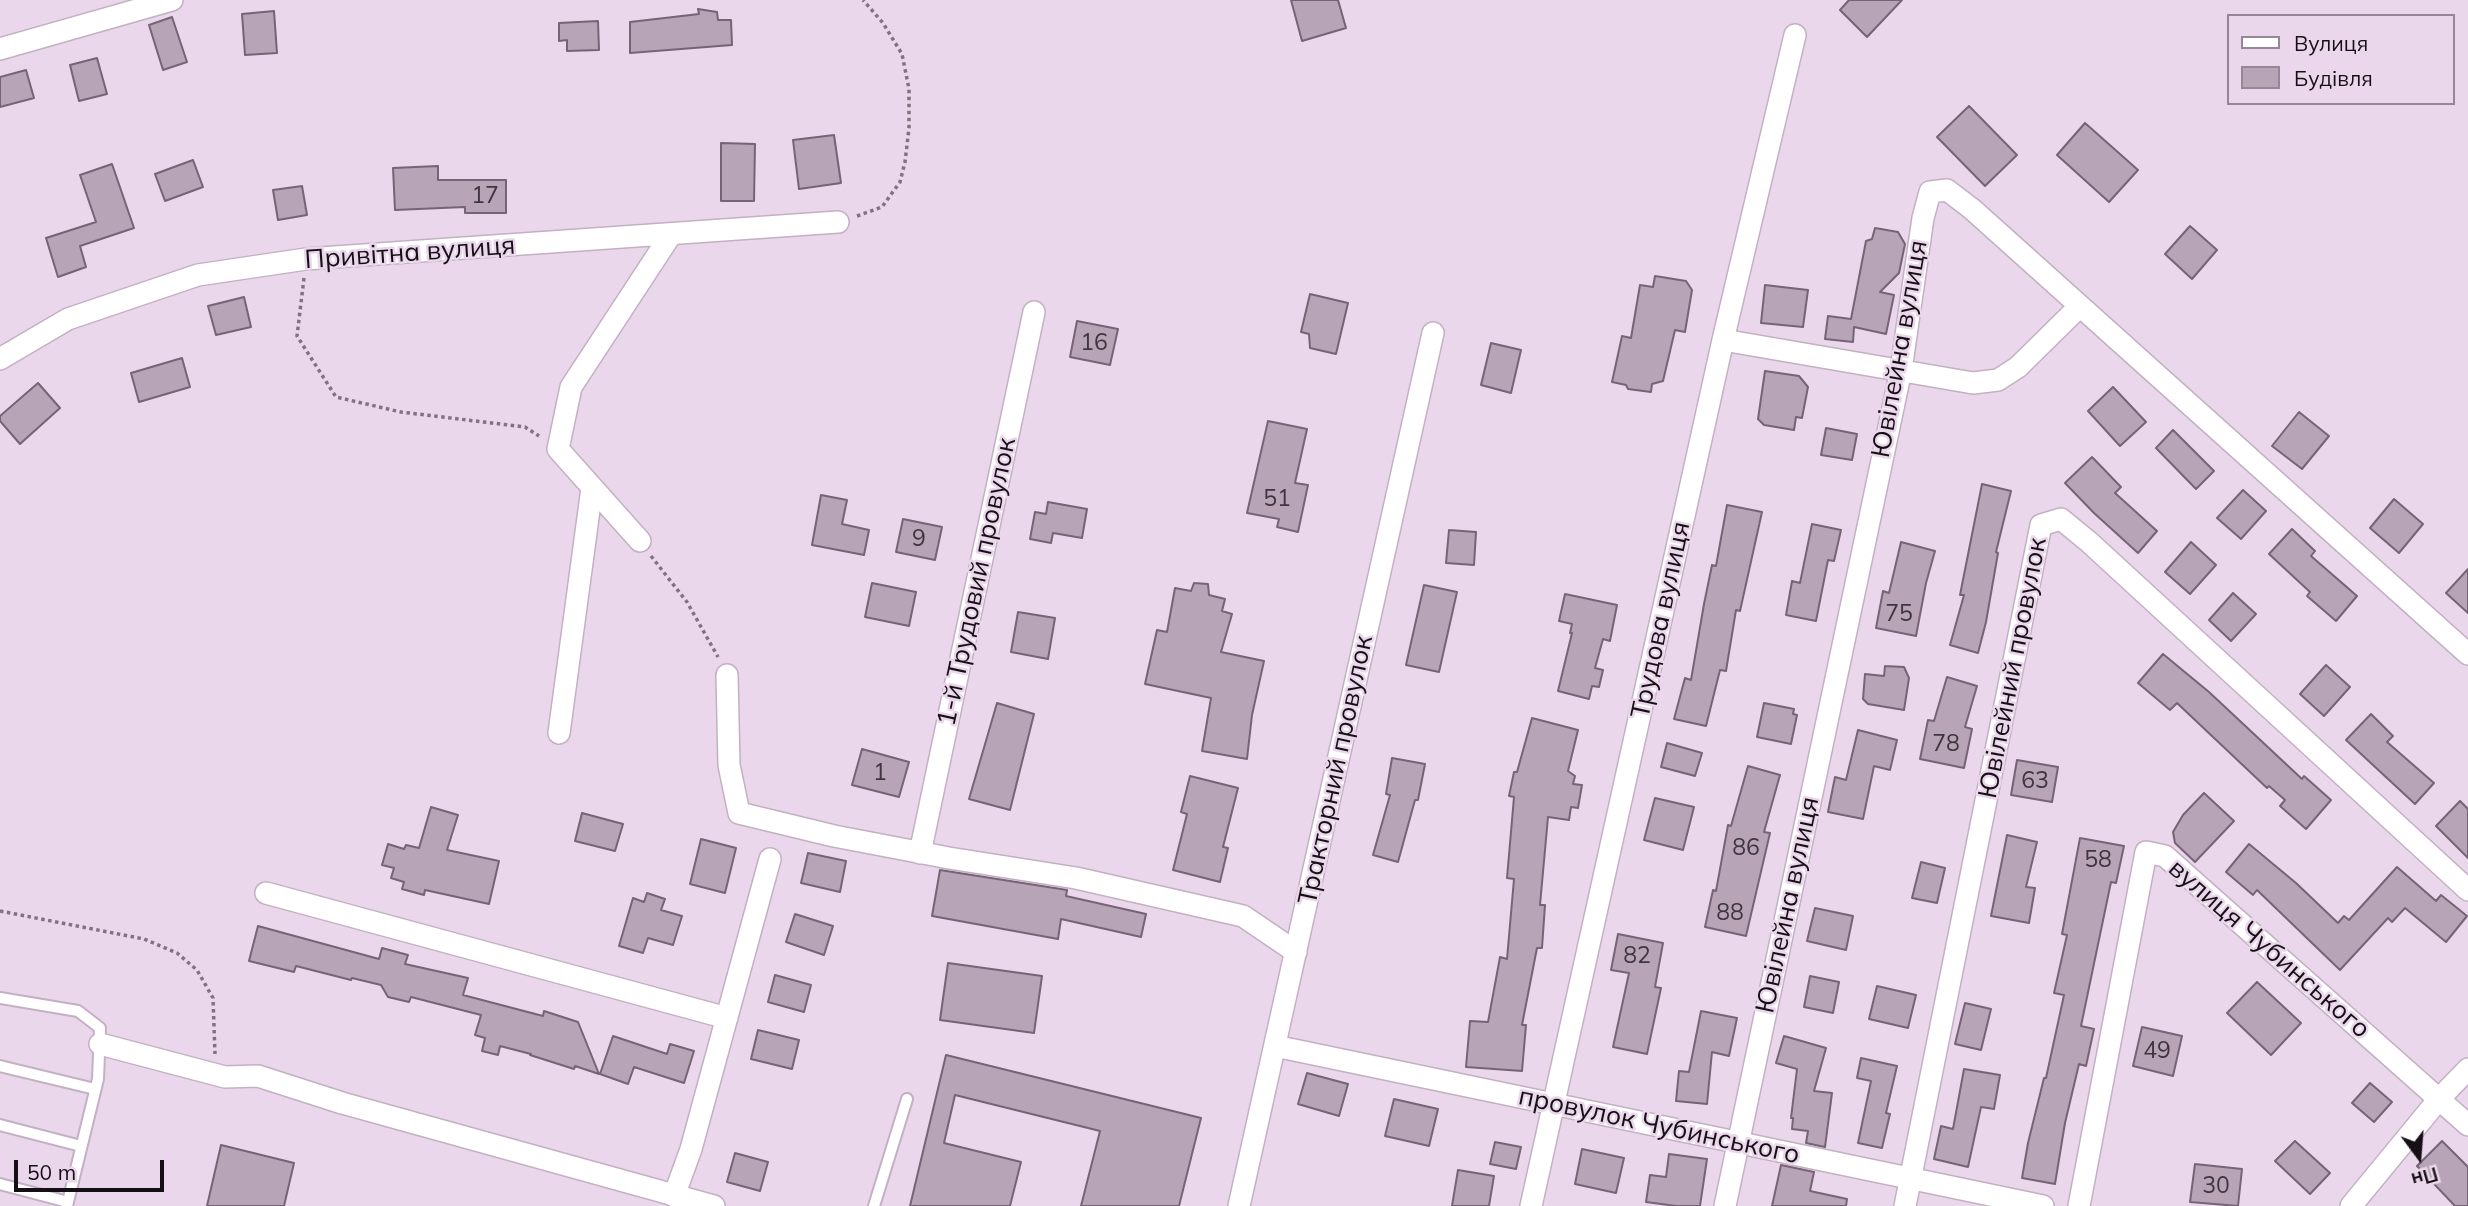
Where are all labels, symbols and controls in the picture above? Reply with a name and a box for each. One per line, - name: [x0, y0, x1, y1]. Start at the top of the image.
- legend: [2226, 14, 2454, 105]
- text: Вулиця: [2294, 30, 2368, 56]
- text: Будівля: [2294, 65, 2373, 91]
- house number: 17: [471, 182, 499, 210]
- street label: Привітна вулиця: [304, 230, 516, 276]
- street label: Ювілейна вулиця: [1866, 238, 1934, 460]
- house number: 16: [1080, 329, 1108, 357]
- street label: 1-й Трудовий провулок: [931, 435, 1023, 729]
- house number: 51: [1263, 485, 1291, 513]
- street label: Трудова вулиця: [1625, 519, 1697, 721]
- house number: 9: [912, 525, 926, 553]
- street label: Ювілейний провулок: [1972, 535, 2054, 801]
- house number: 75: [1885, 600, 1913, 628]
- street label: Тракторний провулок: [1292, 633, 1380, 907]
- house number: 78: [1932, 730, 1960, 758]
- house number: 1: [873, 759, 887, 787]
- house number: 63: [2021, 767, 2049, 795]
- street label: Ювілейна вулиця: [1750, 794, 1826, 1016]
- house number: 86: [1732, 834, 1760, 862]
- house number: 58: [2084, 846, 2112, 874]
- street label: вулиця Чубинського: [2162, 853, 2376, 1045]
- house number: 88: [1716, 899, 1744, 927]
- house number: 82: [1623, 942, 1651, 970]
- house number: 49: [2143, 1037, 2171, 1065]
- street label: провулок Чубинського: [1516, 1081, 1802, 1171]
- north arrow: [2384, 1122, 2454, 1192]
- scale bar: [18, 1146, 168, 1190]
- text: 50 m: [27, 1159, 76, 1185]
- text: Пн: [2409, 1162, 2441, 1192]
- house number: 30: [2202, 1172, 2230, 1200]

